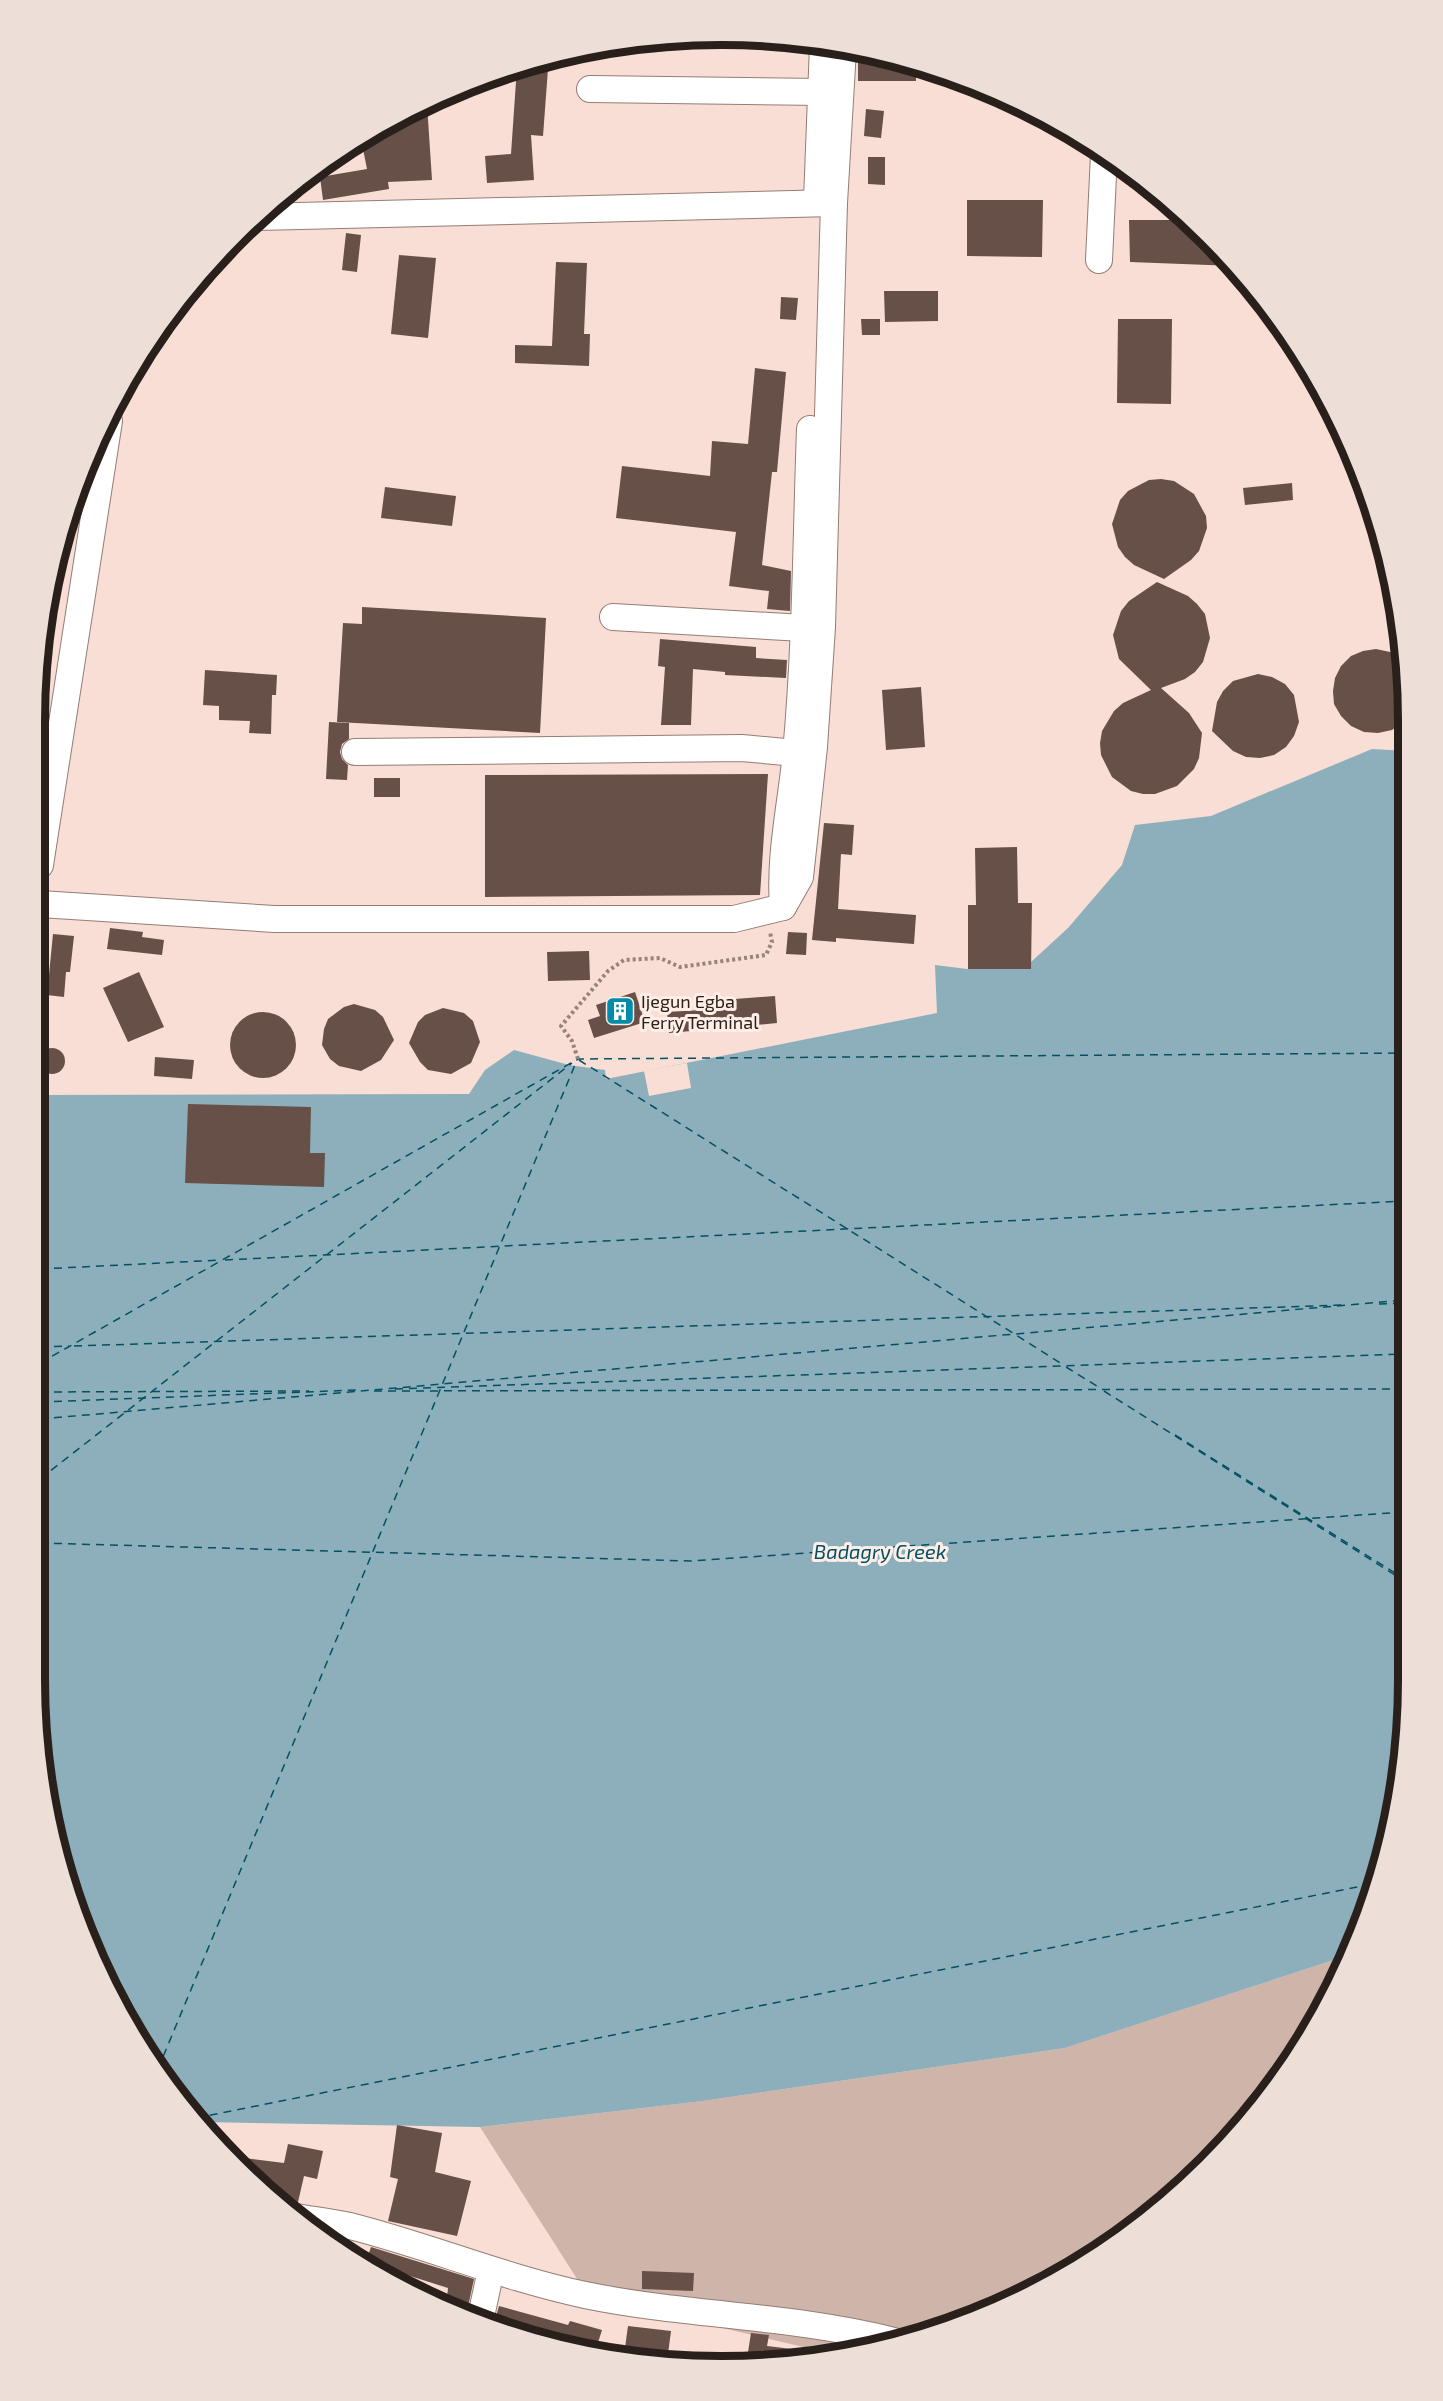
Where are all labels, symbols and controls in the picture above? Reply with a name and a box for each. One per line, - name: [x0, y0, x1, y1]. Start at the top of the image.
- place label: Ijegun Egba Ferry Terminal: [641, 990, 759, 1033]
- building icon: Ijegun Egba Ferry Terminal: [604, 995, 636, 1027]
- water label: Badagry Creek: [814, 1539, 946, 1564]

